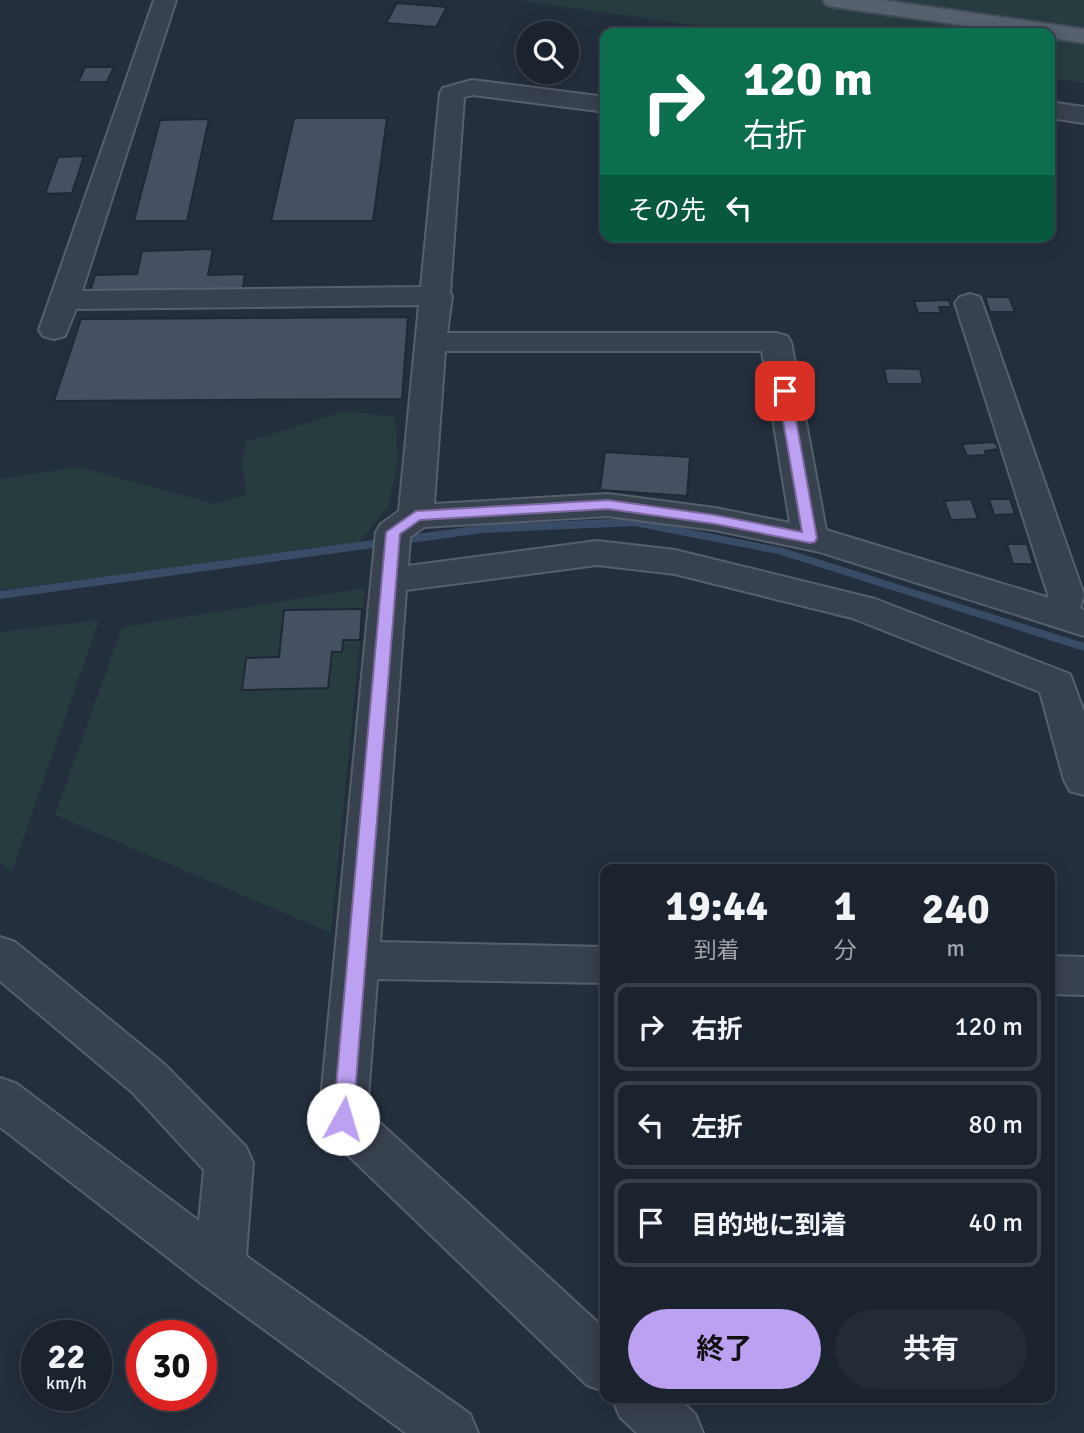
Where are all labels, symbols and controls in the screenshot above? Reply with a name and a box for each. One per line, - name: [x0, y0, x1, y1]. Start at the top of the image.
- map controls: [516, 21, 579, 84]
- button: search: [516, 21, 579, 84]
- text: 120 m: [743, 49, 873, 109]
- icon: right: [628, 56, 719, 147]
- text: 右折: [743, 116, 807, 155]
- icon: left: [720, 189, 758, 227]
- text: その先: [628, 195, 706, 227]
- pin: [755, 361, 815, 421]
- icon: arrive: [766, 372, 804, 410]
- text: 19:44: [665, 881, 768, 932]
- text: 1: [834, 881, 856, 932]
- text: 240: [922, 884, 990, 935]
- text: m: [947, 934, 965, 963]
- text: 到着: [694, 936, 740, 965]
- text: 分: [834, 936, 857, 965]
- icon: right: [632, 1008, 670, 1046]
- text: 120 m: [954, 1011, 1023, 1043]
- text: 右折: [691, 1014, 743, 1046]
- position arrow: [306, 1082, 380, 1156]
- icon: left: [632, 1106, 670, 1144]
- text: 80 m: [968, 1109, 1023, 1141]
- text: 左折: [691, 1112, 743, 1144]
- icon: arrive: [632, 1204, 670, 1242]
- text: 40 m: [968, 1207, 1023, 1239]
- text: 目的地に到着: [691, 1210, 847, 1242]
- button: 終了: [628, 1309, 821, 1389]
- button: 共有: [835, 1309, 1027, 1389]
- speed limit sign: 30: [126, 1320, 217, 1411]
- text: 22: [48, 1335, 85, 1378]
- text: km/h: [46, 1372, 87, 1394]

